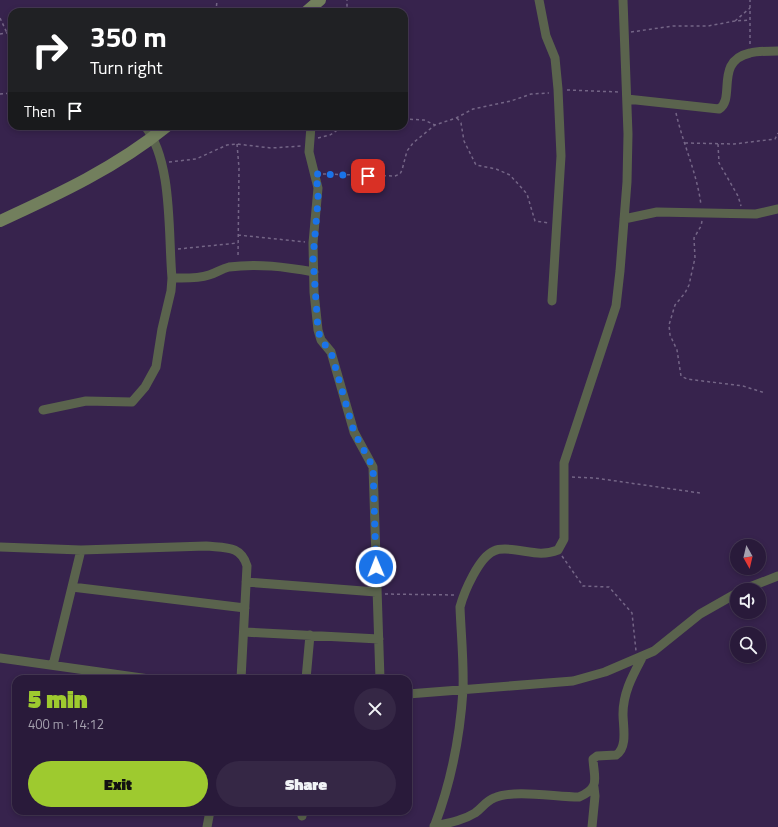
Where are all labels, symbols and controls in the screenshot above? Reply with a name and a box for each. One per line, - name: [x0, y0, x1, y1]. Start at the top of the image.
- text: 350 m: [90, 15, 167, 58]
- icon: right: [24, 24, 76, 76]
- text: Turn right: [90, 54, 163, 81]
- text: Then: [24, 100, 56, 123]
- icon: arrive: [64, 100, 86, 122]
- pin: [351, 159, 385, 193]
- icon: arrive: [357, 165, 379, 187]
- north arrow: [730, 539, 766, 575]
- map controls: [730, 539, 766, 663]
- position arrow: [355, 546, 397, 588]
- button: sound: [730, 583, 766, 619]
- button: search: [730, 627, 766, 663]
- text: 5 min: [28, 681, 88, 717]
- button: close: [354, 688, 396, 730]
- text: 400 m · 14:12: [28, 714, 104, 734]
- button: Exit: [28, 761, 208, 807]
- button: Share: [216, 761, 396, 807]

